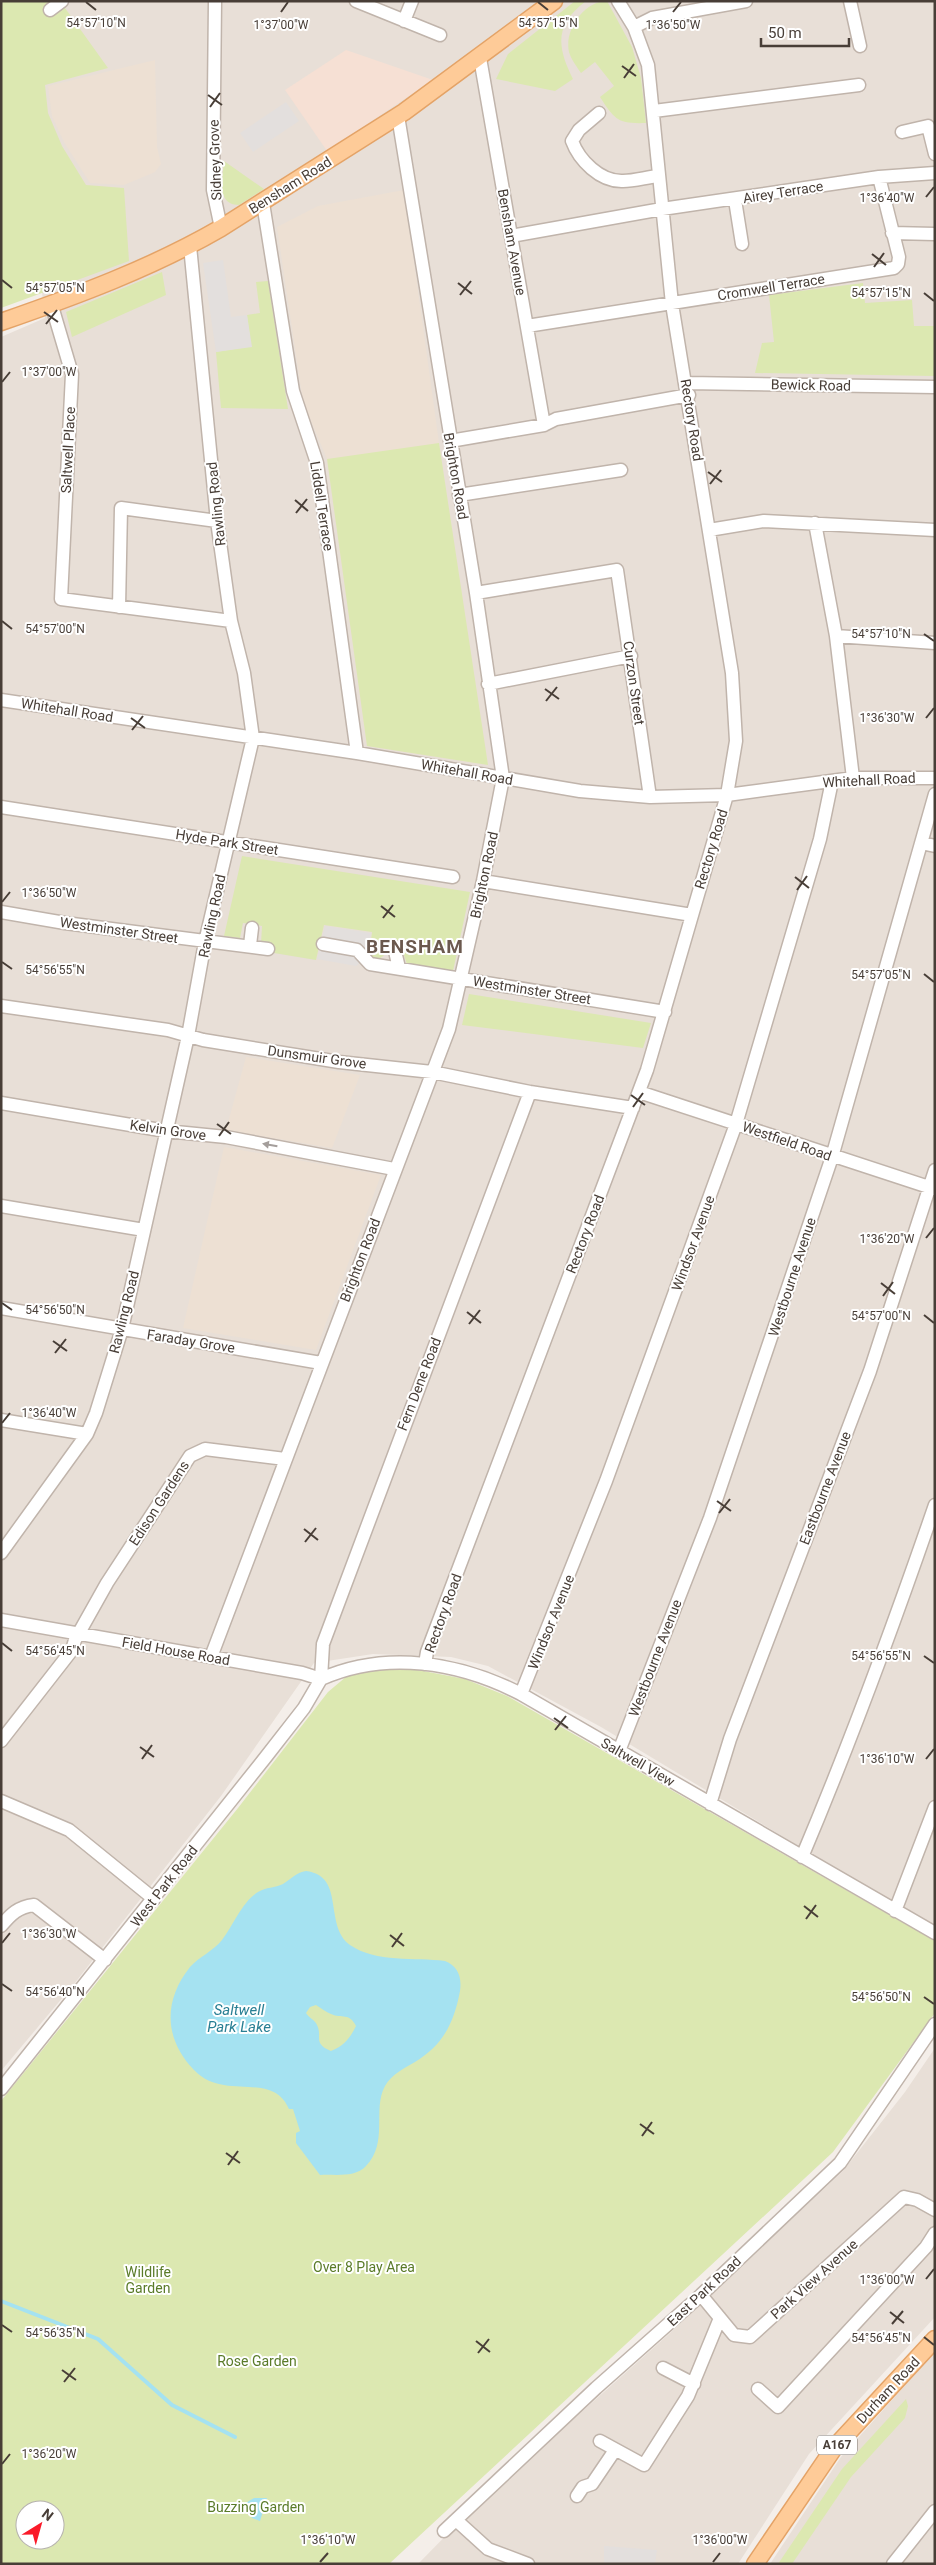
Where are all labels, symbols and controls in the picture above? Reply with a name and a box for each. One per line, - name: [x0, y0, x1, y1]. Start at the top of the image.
- scale bar: [761, 15, 848, 47]
- text: 54°57'10"N: [66, 16, 126, 30]
- text: 54°57'15"N: [518, 16, 578, 30]
- text: 1°37'00"W: [254, 18, 309, 32]
- text: 1°36'50"W: [646, 18, 701, 32]
- text: 50 m: [768, 24, 802, 42]
- street label: Sidney Grove: [206, 119, 224, 201]
- street label: Bensham Road: [246, 153, 334, 217]
- street label: Airey Terrace: [742, 178, 824, 206]
- street label: Bensham Avenue: [495, 187, 529, 297]
- text: 1°36'40"W: [860, 191, 915, 205]
- street label: Cromwell Terrace: [716, 271, 826, 303]
- text: 54°57'05"N: [25, 281, 85, 295]
- text: 54°57'15"N: [851, 286, 911, 300]
- text: 1°37'00"W: [22, 365, 77, 379]
- street label: Bewick Road: [771, 376, 851, 394]
- street label: Rectory Road: [678, 378, 706, 462]
- street label: Saltwell Place: [58, 406, 78, 494]
- street label: Brighton Road: [440, 431, 472, 521]
- street label: Liddell Terrace: [307, 460, 337, 552]
- street label: Rawling Road: [204, 461, 228, 547]
- text: 54°57'00"N: [25, 622, 85, 636]
- text: 54°57'10"N: [851, 627, 911, 641]
- street label: Curzon Street: [620, 640, 648, 726]
- street label: Whitehall Road: [20, 695, 114, 725]
- text: 1°36'30"W: [860, 711, 915, 725]
- street label: Whitehall Road: [420, 756, 514, 788]
- street label: Whitehall Road: [822, 770, 916, 790]
- street label: Rectory Road: [691, 807, 731, 891]
- street label: Hyde Park Street: [174, 826, 280, 858]
- street label: Brighton Road: [467, 830, 501, 920]
- street label: Rawling Road: [195, 873, 229, 959]
- text: 1°36'50"W: [22, 886, 77, 900]
- street label: Westminster Street: [59, 914, 180, 946]
- district label: BENSHAM: [366, 935, 464, 958]
- text: 54°56'55"N: [25, 963, 85, 977]
- text: 54°57'05"N: [851, 968, 911, 982]
- street label: Westminster Street: [472, 973, 593, 1007]
- street label: Dunsmuir Grove: [267, 1042, 367, 1072]
- street label: Kelvin Grove: [129, 1117, 207, 1143]
- street label: Westfield Road: [740, 1118, 834, 1164]
- one-way arrow: [261, 1140, 277, 1148]
- street label: Rectory Road: [563, 1192, 607, 1276]
- street label: Windsor Avenue: [668, 1193, 718, 1293]
- street label: Westbourne Avenue: [765, 1215, 819, 1339]
- street label: Brighton Road: [337, 1216, 383, 1304]
- text: 1°36'20"W: [860, 1232, 915, 1246]
- street label: Rawling Road: [106, 1269, 142, 1355]
- text: 54°56'50"N: [25, 1303, 85, 1317]
- text: 54°57'00"N: [851, 1309, 911, 1323]
- street label: Faraday Grove: [146, 1326, 236, 1356]
- street label: Fern Dene Road: [394, 1335, 444, 1433]
- text: 1°36'40"W: [22, 1406, 77, 1420]
- street label: Eastbourne Avenue: [796, 1429, 854, 1547]
- street label: Edison Gardens: [126, 1458, 192, 1548]
- street label: Rectory Road: [421, 1571, 465, 1655]
- street label: Windsor Avenue: [525, 1572, 577, 1672]
- street label: Westbourne Avenue: [625, 1597, 685, 1719]
- street label: Field House Road: [121, 1634, 231, 1668]
- text: 54°56'45"N: [25, 1644, 85, 1658]
- text: 54°56'55"N: [851, 1649, 911, 1663]
- street label: Saltwell View: [598, 1734, 678, 1790]
- text: 1°36'10"W: [860, 1752, 915, 1766]
- street label: West Park Road: [127, 1842, 201, 1930]
- text: 1°36'30"W: [22, 1927, 77, 1941]
- text: 54°56'40"N: [25, 1985, 85, 1999]
- text: 54°56'50"N: [851, 1990, 911, 2004]
- water label: Saltwell Park Lake: [207, 2001, 271, 2036]
- street label: Park View Avenue: [767, 2236, 861, 2322]
- street label: East Park Road: [664, 2253, 744, 2329]
- park label: Over 8 Play Area: [313, 2259, 415, 2275]
- park label: Wildlife Garden: [125, 2264, 171, 2296]
- text: 1°36'00"W: [860, 2273, 915, 2287]
- text: 54°56'35"N: [25, 2326, 85, 2340]
- text: 54°56'45"N: [851, 2331, 911, 2345]
- park label: Rose Garden: [217, 2353, 297, 2369]
- street label: Durham Road: [853, 2354, 923, 2426]
- road number: A167: [817, 2436, 857, 2454]
- text: 1°36'20"W: [22, 2447, 77, 2461]
- park label: Buzzing Garden: [207, 2499, 305, 2515]
- north arrow: [15, 2500, 65, 2550]
- text: N: [39, 2505, 57, 2524]
- text: 1°36'10"W: [301, 2533, 356, 2547]
- text: 1°36'00"W: [693, 2533, 748, 2547]

